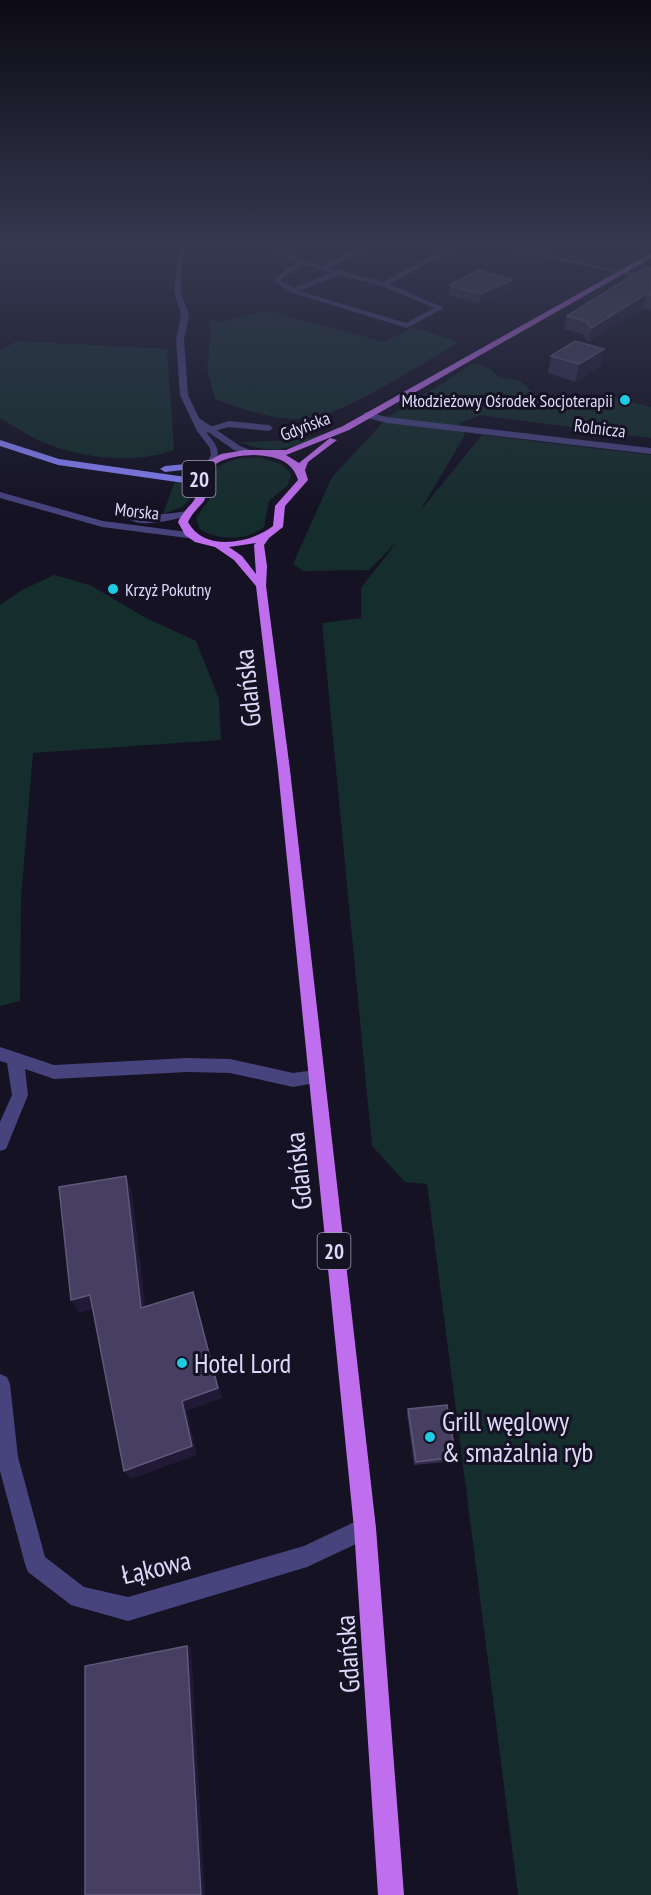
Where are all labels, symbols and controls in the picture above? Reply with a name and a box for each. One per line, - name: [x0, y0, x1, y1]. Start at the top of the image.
- place label: Młodzieżowy Ośrodek Socjoterapii: [402, 389, 613, 412]
- marker: Młodzieżowy Ośrodek Socjoterapii: [618, 393, 632, 407]
- street label: Gdyńska: [277, 406, 333, 446]
- street label: Rolnicza: [573, 413, 627, 443]
- road number: 20: [182, 461, 216, 497]
- street label: Morska: [114, 497, 160, 525]
- place label: Krzyż Pokutny: [125, 578, 211, 601]
- marker: Krzyż Pokutny: [106, 582, 120, 596]
- street label: Gdańska: [226, 647, 268, 729]
- street label: Gdańska: [277, 1130, 319, 1212]
- road number: 20: [318, 1233, 350, 1269]
- place label: Hotel Lord: [194, 1346, 291, 1380]
- marker: Hotel Lord: [175, 1356, 189, 1370]
- place label: Grill węglowy & smażalnia ryb: [442, 1404, 593, 1469]
- marker: Grill węglowy & smażalnia ryb: [423, 1430, 437, 1444]
- street label: Łąkowa: [118, 1543, 194, 1591]
- street label: Gdańska: [327, 1614, 367, 1694]

